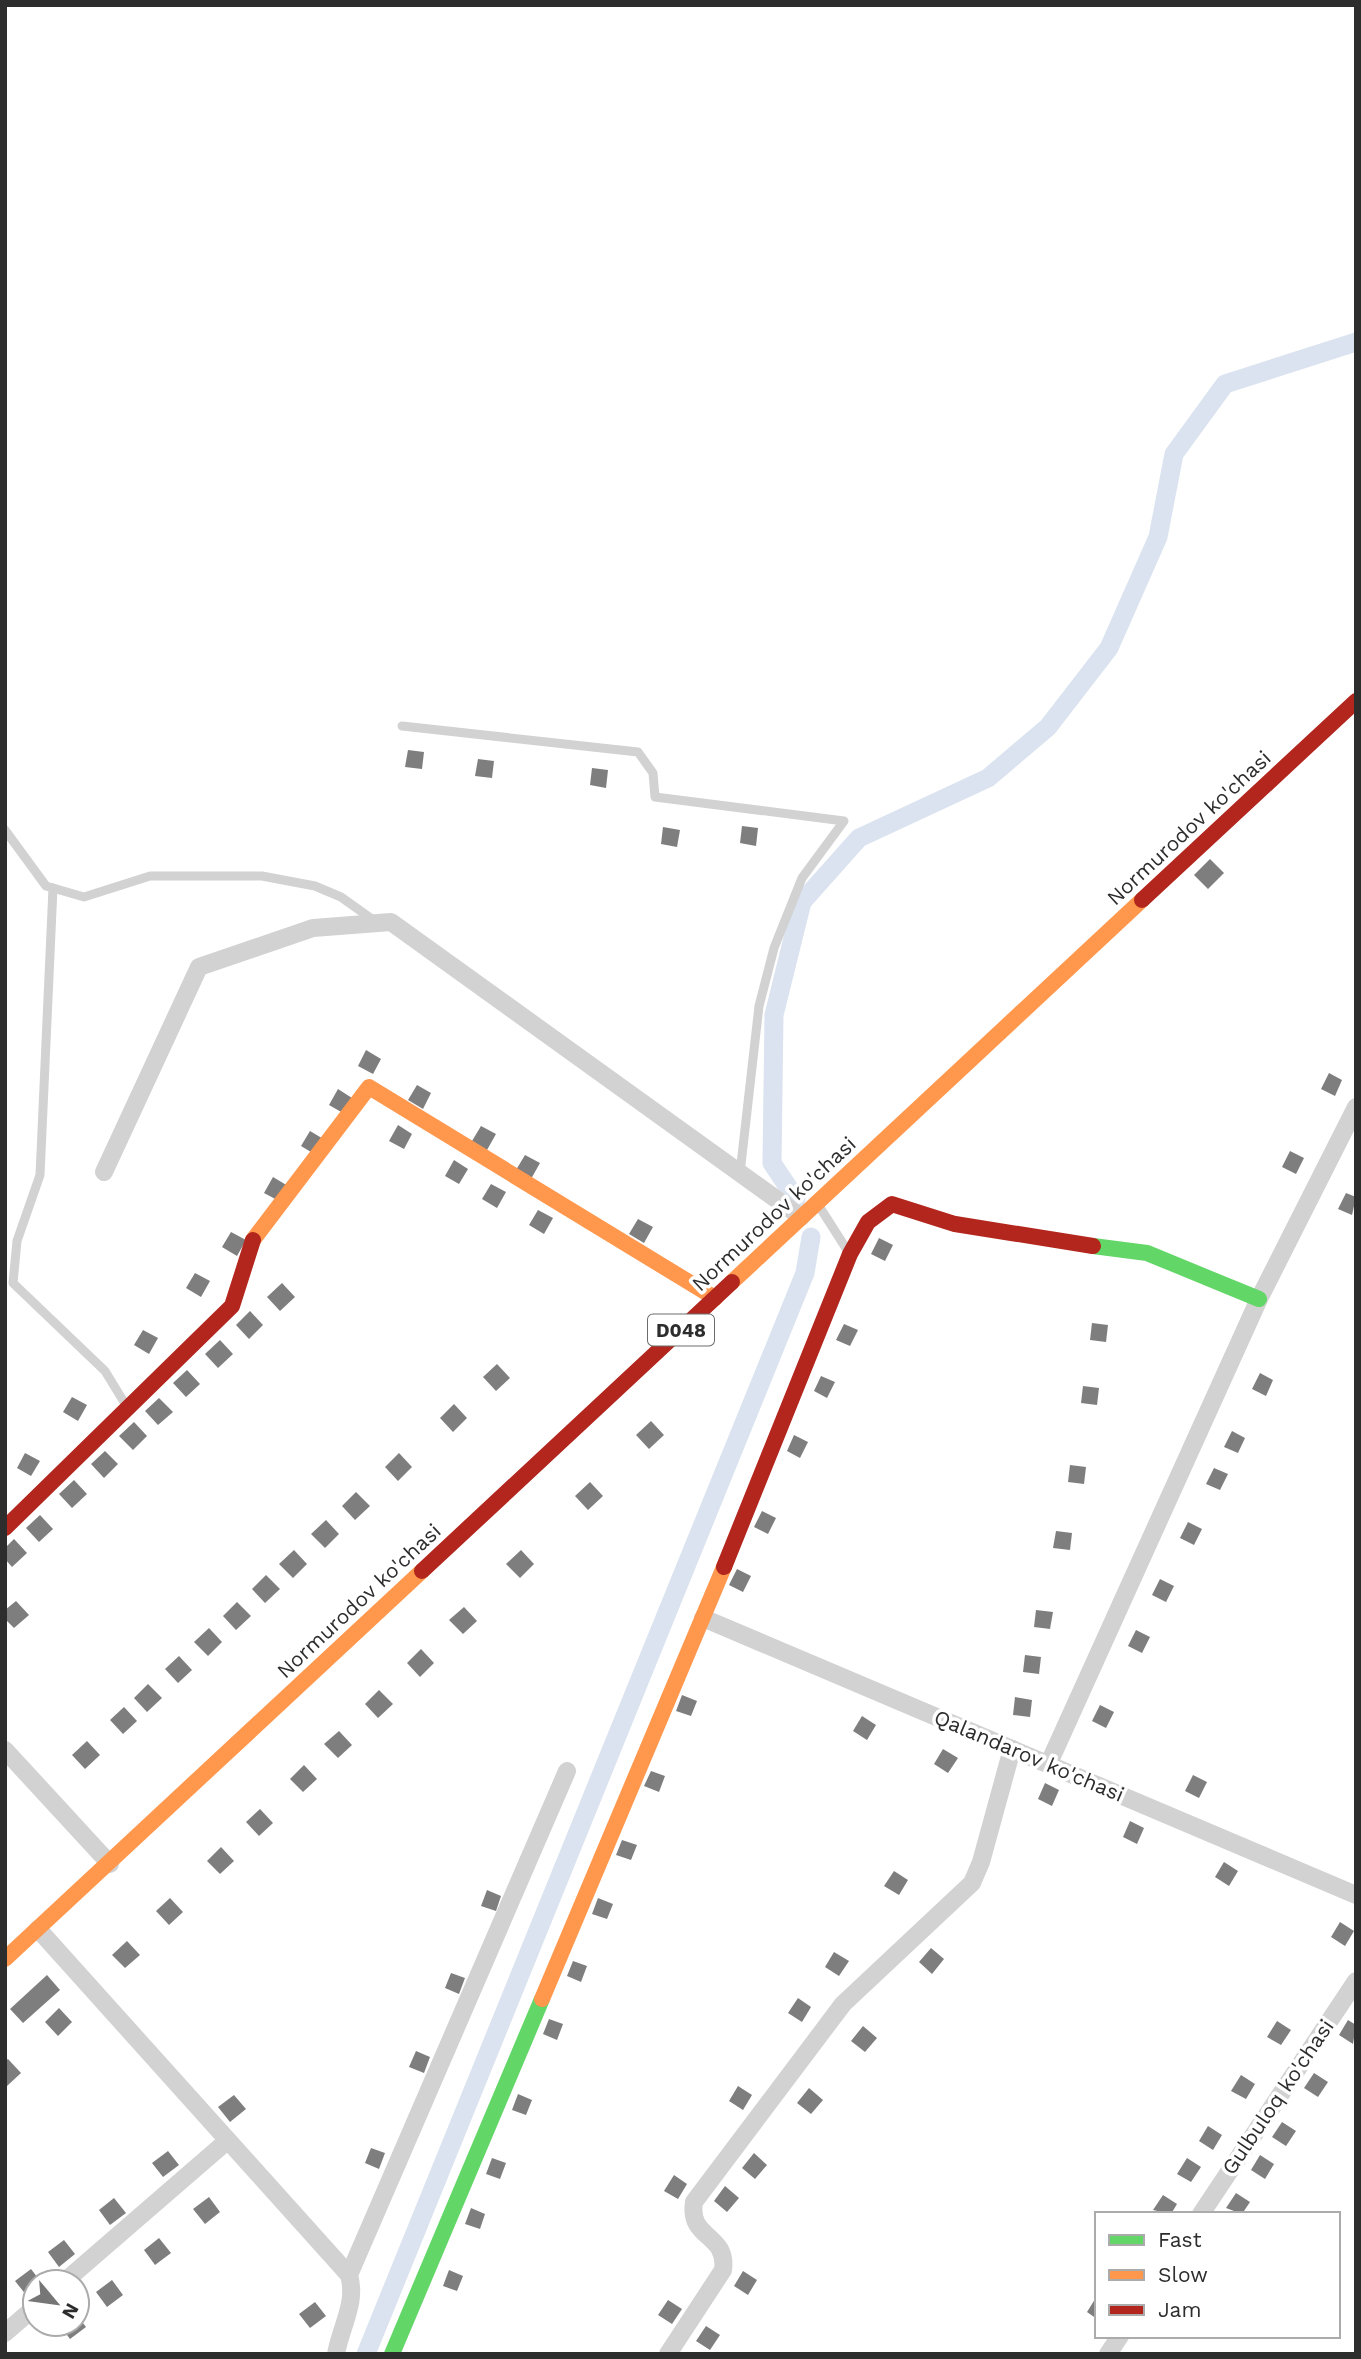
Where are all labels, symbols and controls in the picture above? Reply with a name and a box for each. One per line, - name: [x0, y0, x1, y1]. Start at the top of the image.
- street label: Normurodov ko'chasi: [1101, 745, 1276, 910]
- street label: Normurodov ko'chasi: [686, 1131, 861, 1296]
- road number: D048: [648, 1314, 714, 1346]
- street label: Normurodov ko'chasi: [271, 1518, 446, 1683]
- street label: Qalandarov ko'chasi: [930, 1704, 1128, 1807]
- street label: Gulbuloq ko'chasi: [1216, 2014, 1339, 2179]
- legend: [1095, 2212, 1340, 2338]
- text: Fast: [1158, 2227, 1202, 2252]
- text: Slow: [1158, 2262, 1208, 2287]
- north arrow: [21, 2268, 91, 2338]
- text: Jam: [1158, 2297, 1201, 2322]
- text: N: [57, 2299, 84, 2323]

